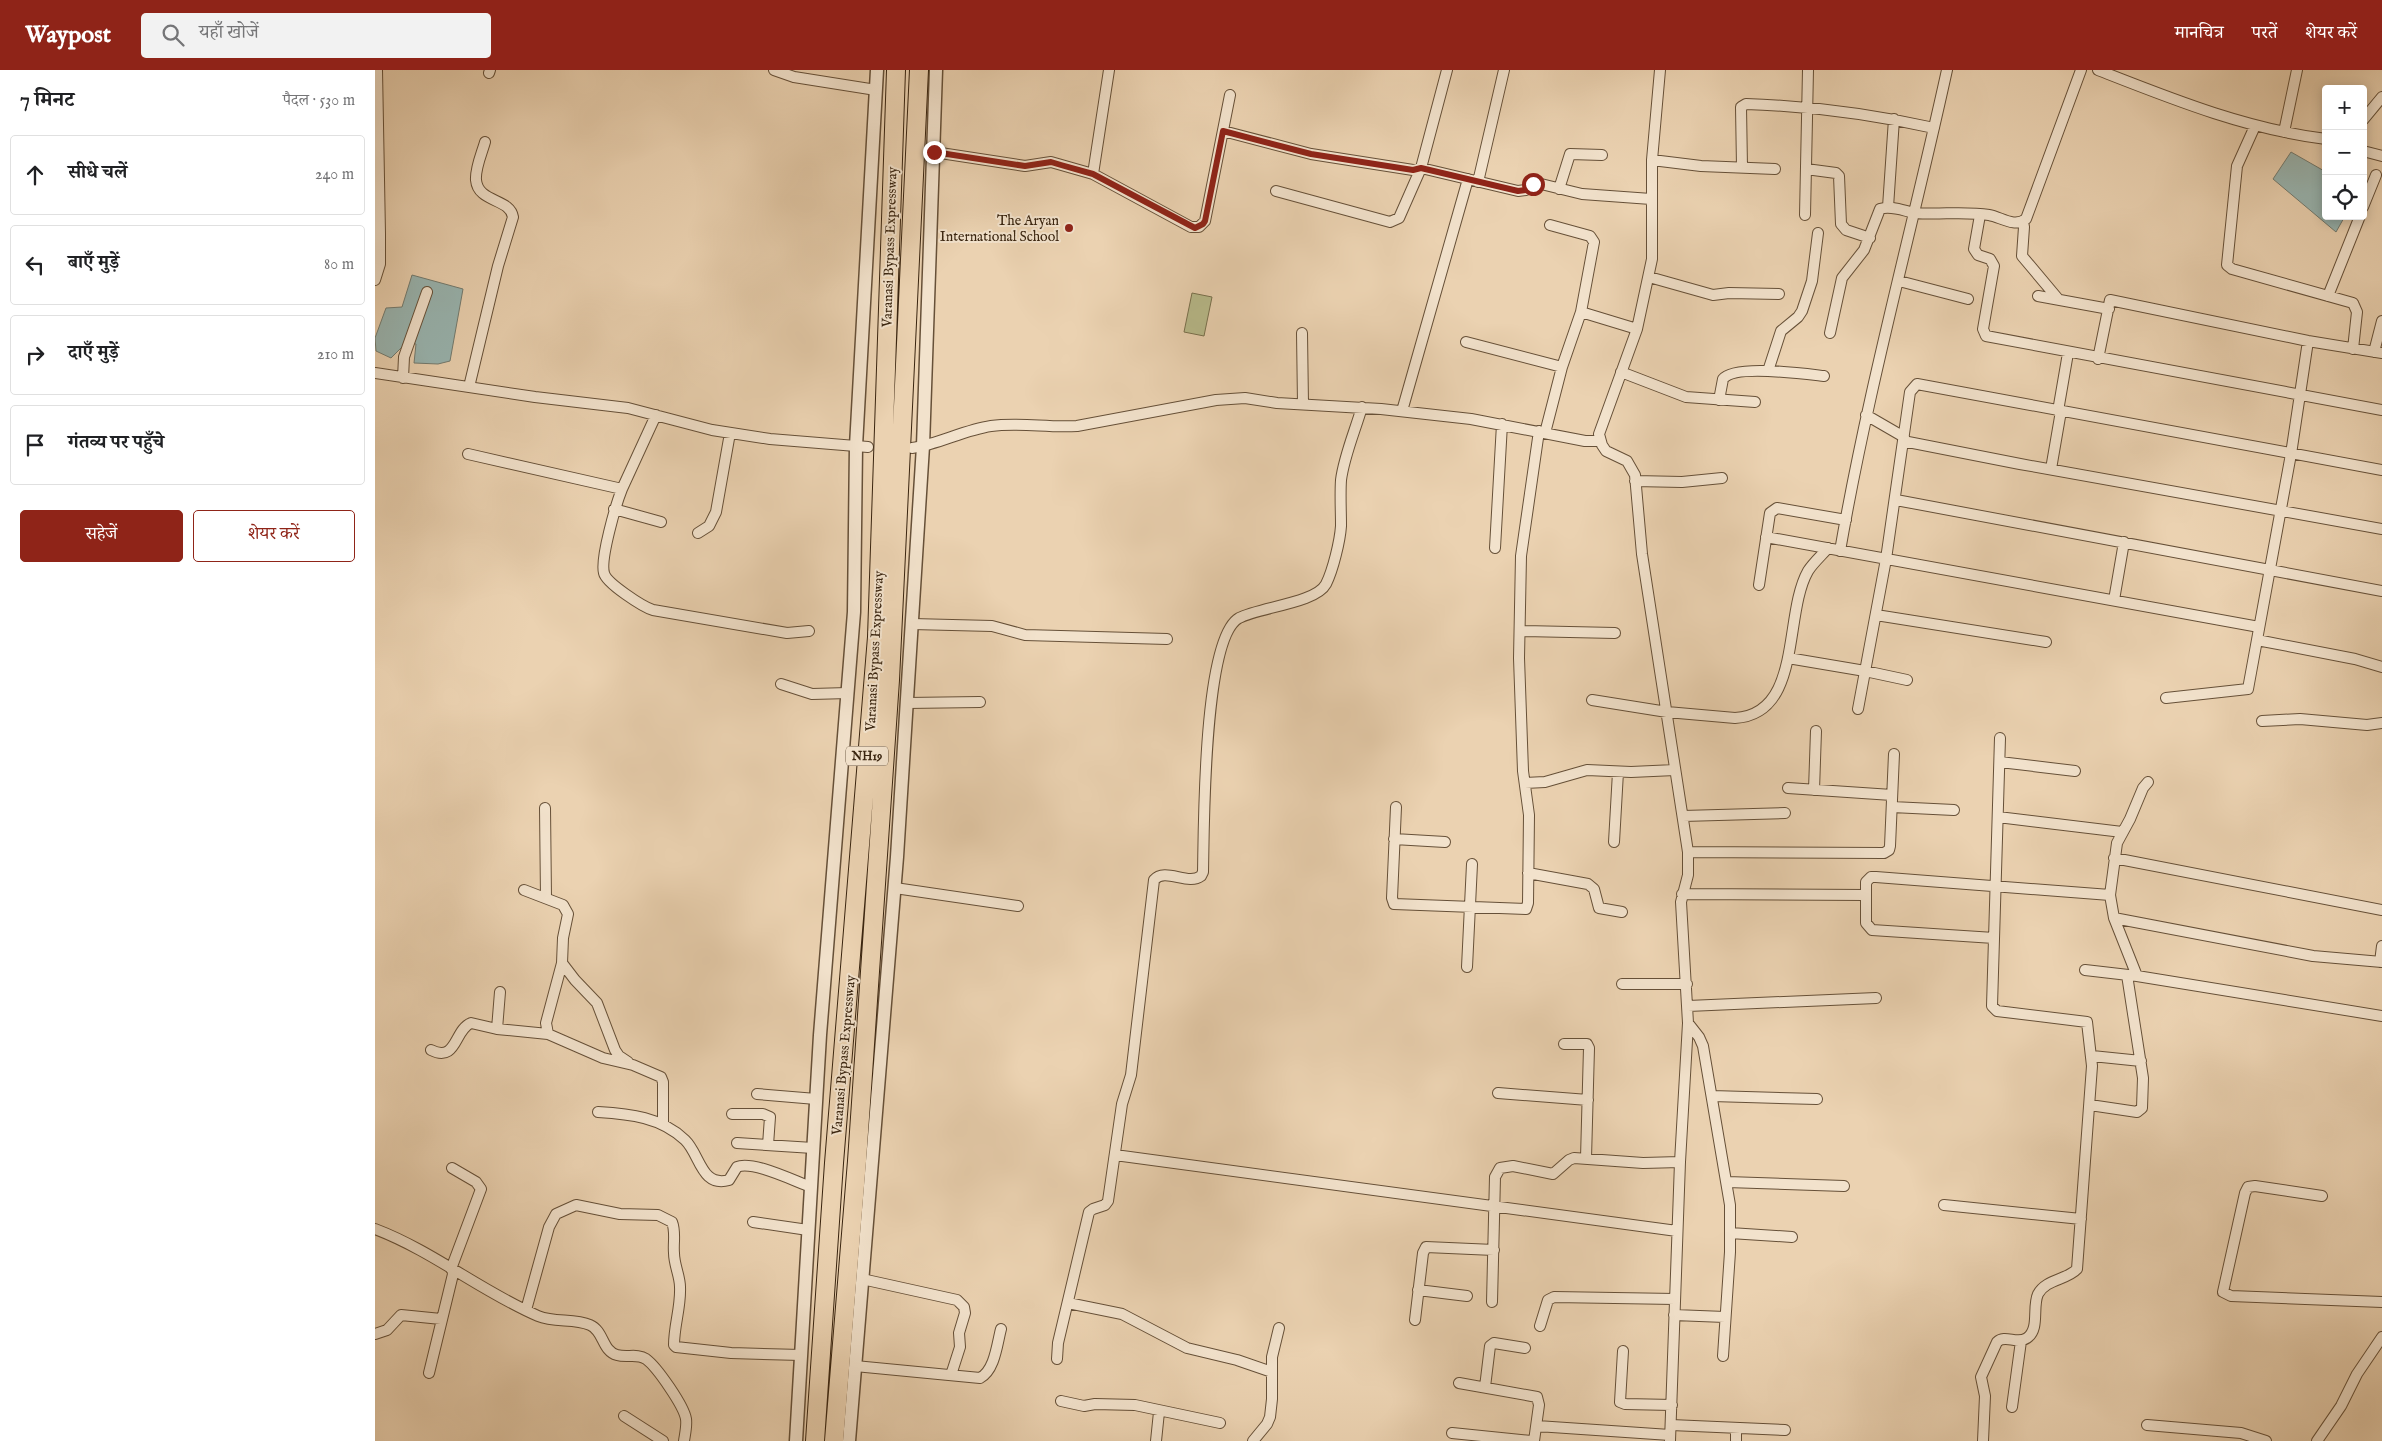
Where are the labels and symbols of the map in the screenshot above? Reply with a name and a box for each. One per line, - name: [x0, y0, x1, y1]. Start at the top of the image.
- route end: [923, 141, 946, 164]
- street label: Varanasi Bypass Expressway: [878, 166, 902, 329]
- route start: [1522, 173, 1545, 196]
- place label: The Aryan International School: [940, 212, 1060, 246]
- marker: The Aryan International School: [1063, 222, 1075, 234]
- street label: Varanasi Bypass Expressway: [862, 570, 888, 733]
- road number: NH19: [846, 746, 888, 766]
- street label: Varanasi Bypass Expressway: [828, 974, 860, 1137]

